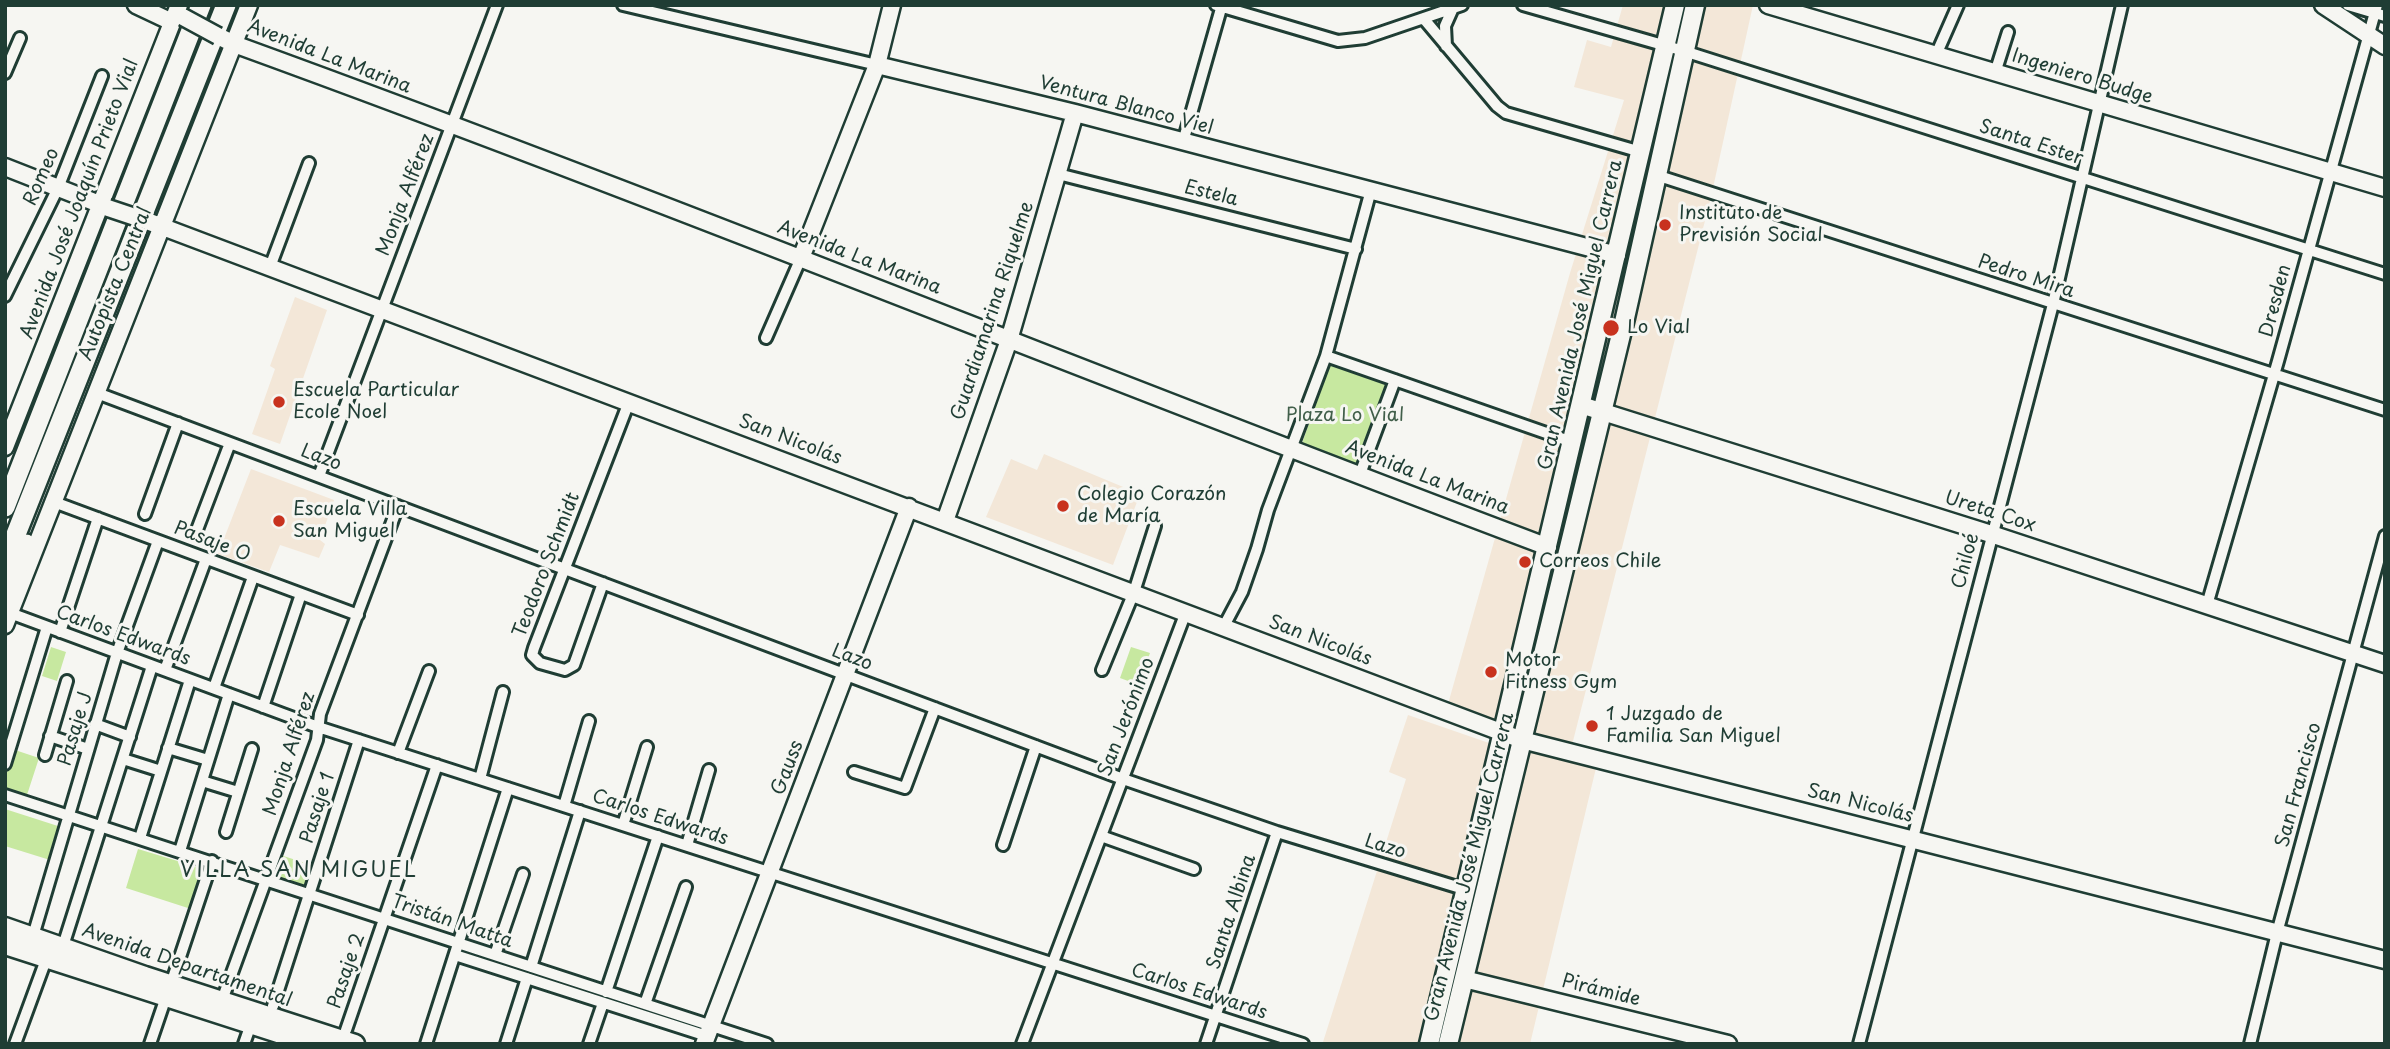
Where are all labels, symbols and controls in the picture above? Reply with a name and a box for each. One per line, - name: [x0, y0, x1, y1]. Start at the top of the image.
- street label: Avenida La Marina: [244, 15, 414, 99]
- street label: Ingeniero Budge: [2009, 45, 2155, 109]
- street label: Avenida José Joaquín Prieto Vial: [16, 56, 144, 342]
- street label: Ventura Blanco Viel: [1037, 72, 1215, 140]
- street label: Santa Ester: [1976, 115, 2086, 171]
- street label: Monja Alférez: [372, 131, 440, 259]
- street label: Romeo: [19, 145, 65, 209]
- street label: Gran Avenida José Miguel Carrera: [1534, 158, 1628, 472]
- street label: Estela: [1182, 176, 1240, 212]
- street label: Guardiamarina Riquelme: [947, 199, 1039, 423]
- place label: Instituto de Previsión Social: [1679, 203, 1823, 247]
- street label: Autopista Central: [75, 204, 157, 364]
- street label: Avenida La Marina: [774, 216, 944, 300]
- marker: Instituto de Previsión Social: [1657, 217, 1673, 233]
- street label: Pedro Mira: [1975, 251, 2077, 303]
- street label: Dresden: [2255, 262, 2297, 340]
- place label: Lo Vial: [1627, 317, 1690, 339]
- marker: Lo Vial: [1601, 318, 1621, 338]
- place label: Escuela Particular Ecole Noel: [293, 380, 459, 424]
- marker: Escuela Particular Ecole Noel: [271, 394, 287, 410]
- park label: Plaza Lo Vial: [1286, 405, 1404, 427]
- street label: San Nicolás: [735, 410, 845, 470]
- street label: Avenida La Marina: [1342, 436, 1512, 520]
- street label: Lazo: [297, 440, 345, 476]
- place label: Colegio Corazón de María: [1077, 484, 1226, 528]
- street label: Ureta Cox: [1942, 487, 2038, 537]
- street label: Teodoro Schmidt: [509, 489, 585, 641]
- marker: Colegio Corazón de María: [1055, 498, 1071, 514]
- place label: Escuela Villa San Miguel: [293, 499, 407, 543]
- marker: Escuela Villa San Miguel: [271, 513, 287, 529]
- street label: Pasaje O: [171, 517, 253, 567]
- street label: Chiloé: [1948, 531, 1984, 591]
- place label: Correos Chile: [1539, 551, 1662, 573]
- marker: Correos Chile: [1517, 554, 1533, 570]
- street label: Carlos Edwards: [53, 601, 193, 671]
- street label: San Nicolás: [1265, 611, 1375, 671]
- street label: Lazo: [828, 640, 876, 676]
- place label: Motor Fitness Gym: [1505, 650, 1617, 694]
- street label: San Jerónimo: [1094, 654, 1160, 780]
- marker: Motor Fitness Gym: [1483, 664, 1499, 680]
- street label: Pasaje J: [54, 689, 98, 769]
- street label: Monja Alférez: [259, 689, 321, 819]
- place label: 1 Juzgado de Familia San Miguel: [1606, 704, 1781, 748]
- street label: Gran Avenida José Miguel Carrera: [1421, 710, 1519, 1024]
- marker: 1 Juzgado de Familia San Miguel: [1584, 718, 1600, 734]
- street label: San Francisco: [2271, 720, 2327, 850]
- street label: Gauss: [767, 737, 809, 799]
- street label: Pasaje 1: [296, 770, 340, 846]
- street label: San Nicolás: [1805, 780, 1915, 828]
- street label: Carlos Edwards: [589, 785, 731, 851]
- street label: Lazo: [1362, 830, 1408, 864]
- street label: Santa Albina: [1203, 852, 1261, 972]
- district label: VILLA SAN MIGUEL: [184, 858, 414, 884]
- street label: Tristán Matta: [388, 891, 516, 953]
- street label: Avenida Departamental: [79, 919, 295, 1013]
- street label: Pasaje 2: [323, 930, 371, 1012]
- street label: Carlos Edwards: [1128, 959, 1270, 1025]
- street label: Pirámide: [1559, 970, 1643, 1012]

